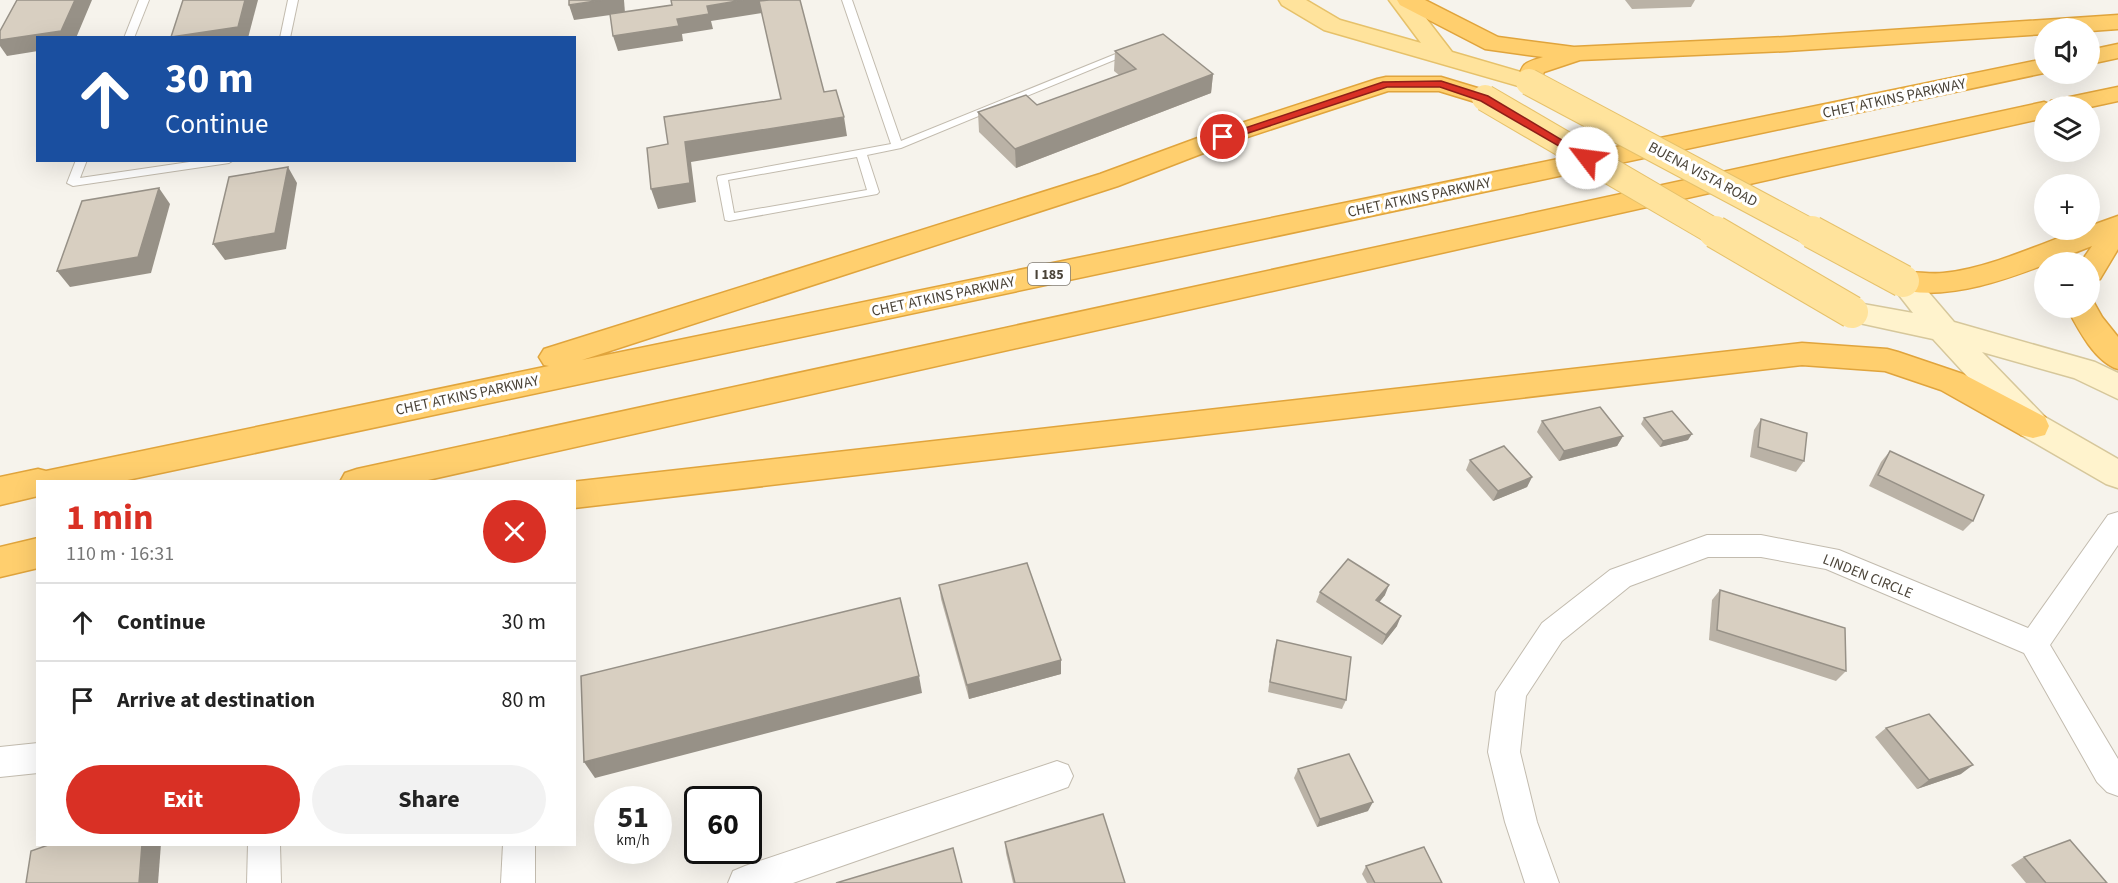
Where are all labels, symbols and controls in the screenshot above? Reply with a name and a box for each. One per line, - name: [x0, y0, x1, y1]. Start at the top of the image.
- map controls: [2034, 18, 2100, 318]
- button: sound: [2034, 18, 2100, 84]
- text: 30 m: [165, 49, 254, 109]
- icon: ahead: [66, 60, 144, 138]
- street label: CHET ATKINS PARKWAY: [1821, 73, 1968, 124]
- button: layers: [2034, 96, 2100, 162]
- text: Continue: [165, 105, 268, 144]
- pin: [1197, 111, 1248, 162]
- icon: arrive: [1206, 120, 1239, 153]
- position arrow: [1555, 126, 1619, 190]
- street label: BUENA VISTA ROAD: [1644, 137, 1761, 212]
- street label: CHET ATKINS PARKWAY: [1346, 172, 1493, 223]
- button: +: [2034, 174, 2100, 240]
- button: −: [2034, 252, 2100, 318]
- road number: I 185: [1028, 263, 1070, 285]
- street label: CHET ATKINS PARKWAY: [870, 271, 1017, 322]
- street label: CHET ATKINS PARKWAY: [394, 370, 541, 421]
- text: 1 min: [66, 492, 154, 543]
- button: close: [483, 500, 546, 563]
- text: 110 m · 16:31: [66, 540, 174, 568]
- street label: LINDEN CIRCLE: [1820, 549, 1916, 604]
- icon: ahead: [66, 606, 99, 639]
- text: Continue: [117, 606, 206, 638]
- text: 30 m: [501, 606, 546, 638]
- icon: arrive: [66, 684, 99, 717]
- text: Arrive at destination: [117, 684, 315, 716]
- text: 80 m: [501, 684, 546, 716]
- button: Exit: [66, 765, 300, 834]
- button: Share: [312, 765, 546, 834]
- speed limit sign: 60: [684, 786, 762, 864]
- text: 51: [617, 796, 649, 839]
- text: km/h: [616, 830, 650, 851]

